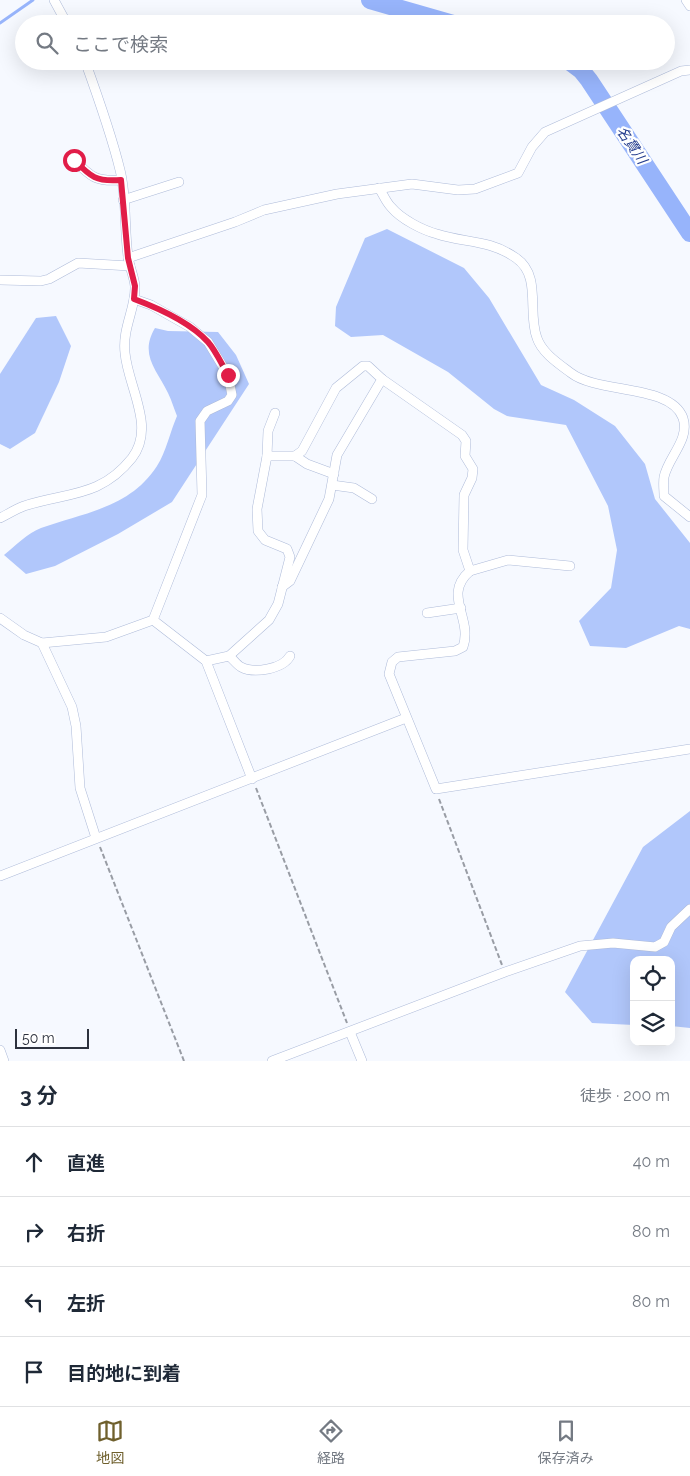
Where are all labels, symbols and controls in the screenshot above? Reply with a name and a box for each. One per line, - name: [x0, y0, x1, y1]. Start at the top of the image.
- search box: [15, 15, 675, 70]
- icon: search: [33, 29, 61, 57]
- text: ここで検索: [73, 33, 168, 55]
- water label: 名貫川: [614, 123, 651, 169]
- route start: [63, 149, 86, 172]
- route end: [217, 364, 240, 387]
- map controls: [630, 956, 675, 1046]
- button: locate: [630, 956, 675, 1001]
- button: layers: [630, 1001, 675, 1046]
- scale bar: [15, 1026, 89, 1049]
- text: 50 m: [22, 1030, 55, 1046]
- text: 3 分: [20, 1083, 58, 1108]
- text: 徒歩 · 200 m: [580, 1086, 670, 1105]
- icon: ahead: [20, 1148, 48, 1176]
- text: 直進: [67, 1152, 105, 1174]
- text: 40 m: [633, 1152, 670, 1171]
- icon: right: [20, 1218, 48, 1246]
- text: 右折: [67, 1222, 105, 1244]
- text: 80 m: [632, 1222, 670, 1241]
- icon: left: [20, 1288, 48, 1316]
- text: 左折: [67, 1292, 105, 1314]
- text: 80 m: [632, 1292, 670, 1311]
- icon: arrive: [20, 1358, 48, 1386]
- text: 目的地に到着: [67, 1362, 181, 1384]
- tab: 地図: [96, 1417, 124, 1467]
- tab: 経路: [317, 1417, 345, 1467]
- tab: 保存済み: [538, 1417, 594, 1467]

